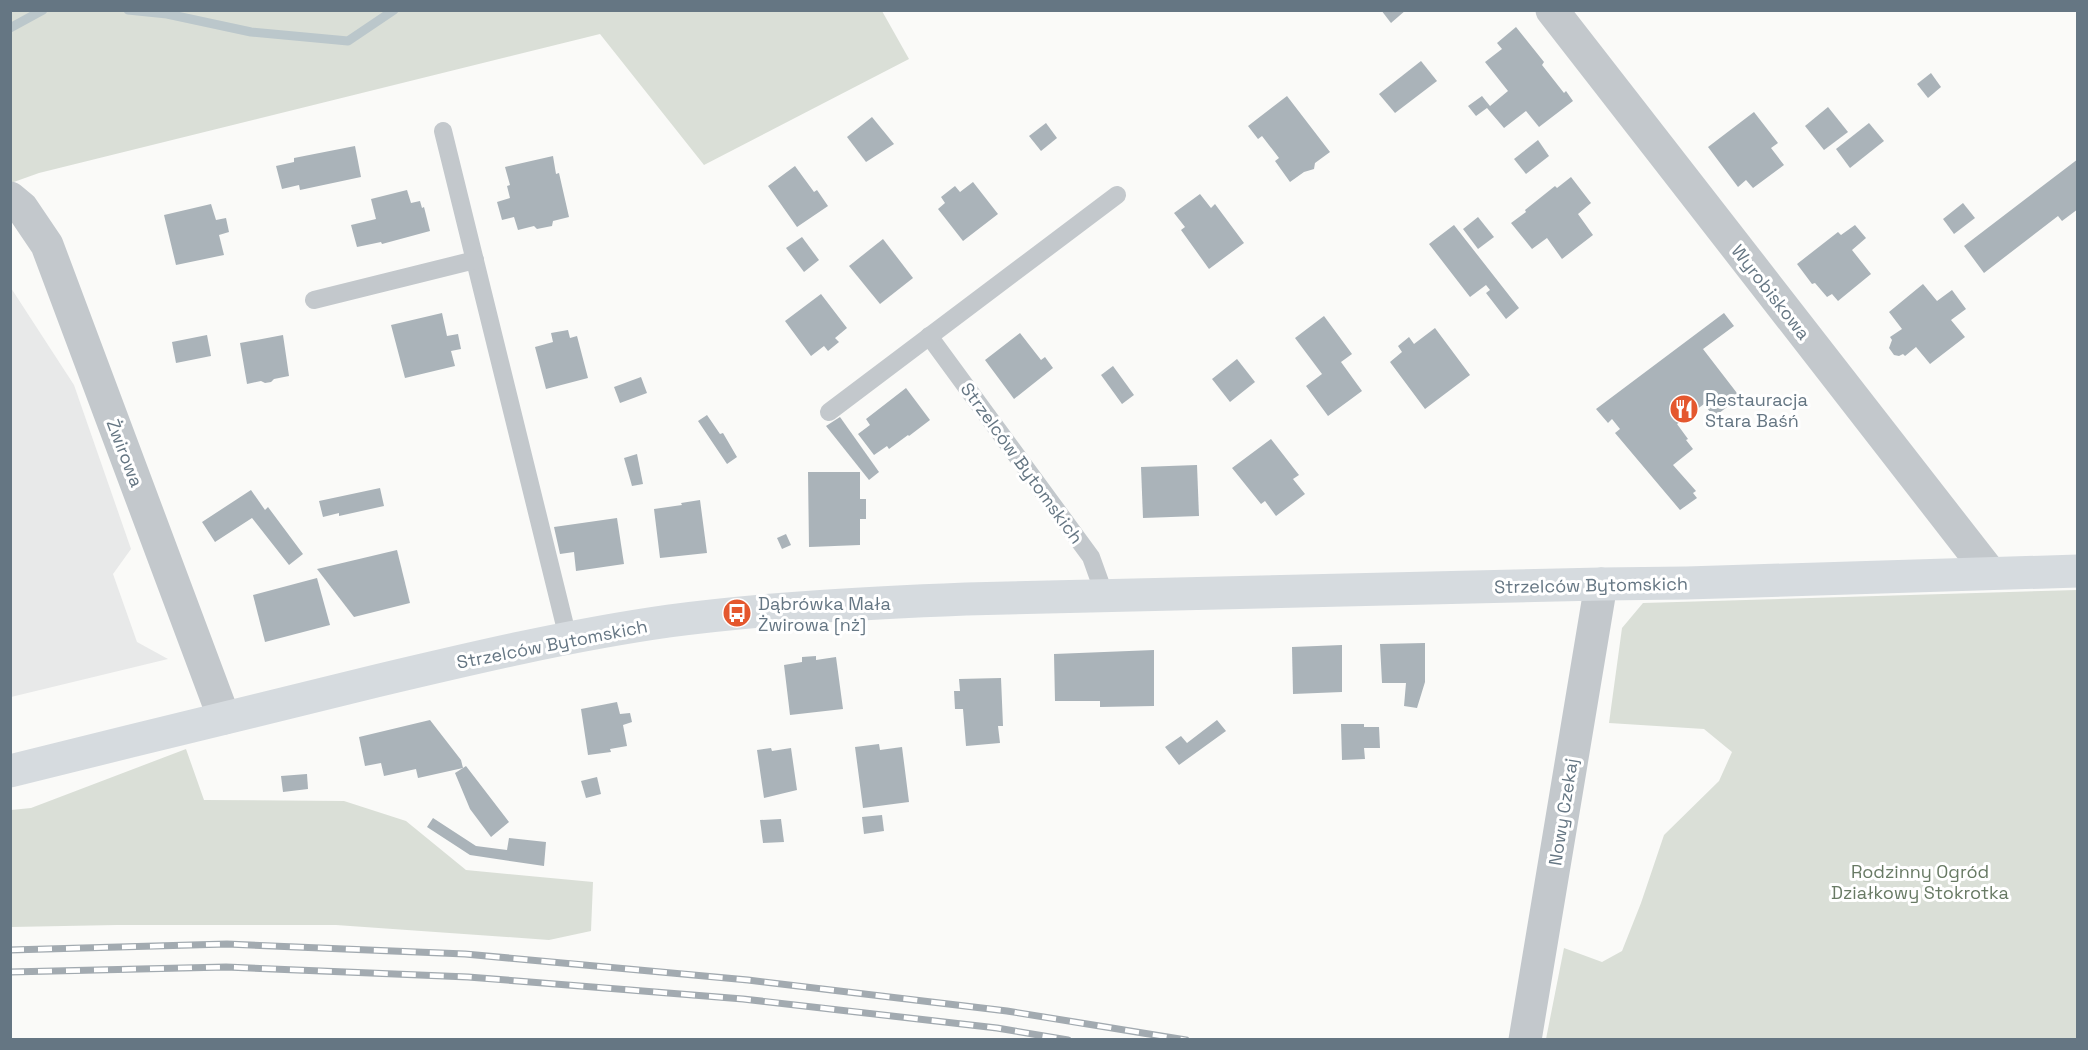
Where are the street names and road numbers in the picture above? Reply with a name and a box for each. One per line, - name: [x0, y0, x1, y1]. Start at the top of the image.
- street label: Wyrobiskowa: [1727, 240, 1815, 344]
- street label: Strzelców Bytomskich: [956, 378, 1088, 548]
- street label: Żwirowa: [102, 416, 148, 490]
- street label: Strzelców Bytomskich: [1494, 572, 1688, 598]
- street label: Strzelców Bytomskich: [455, 614, 649, 674]
- street label: Nowy Czekaj: [1543, 757, 1583, 867]

